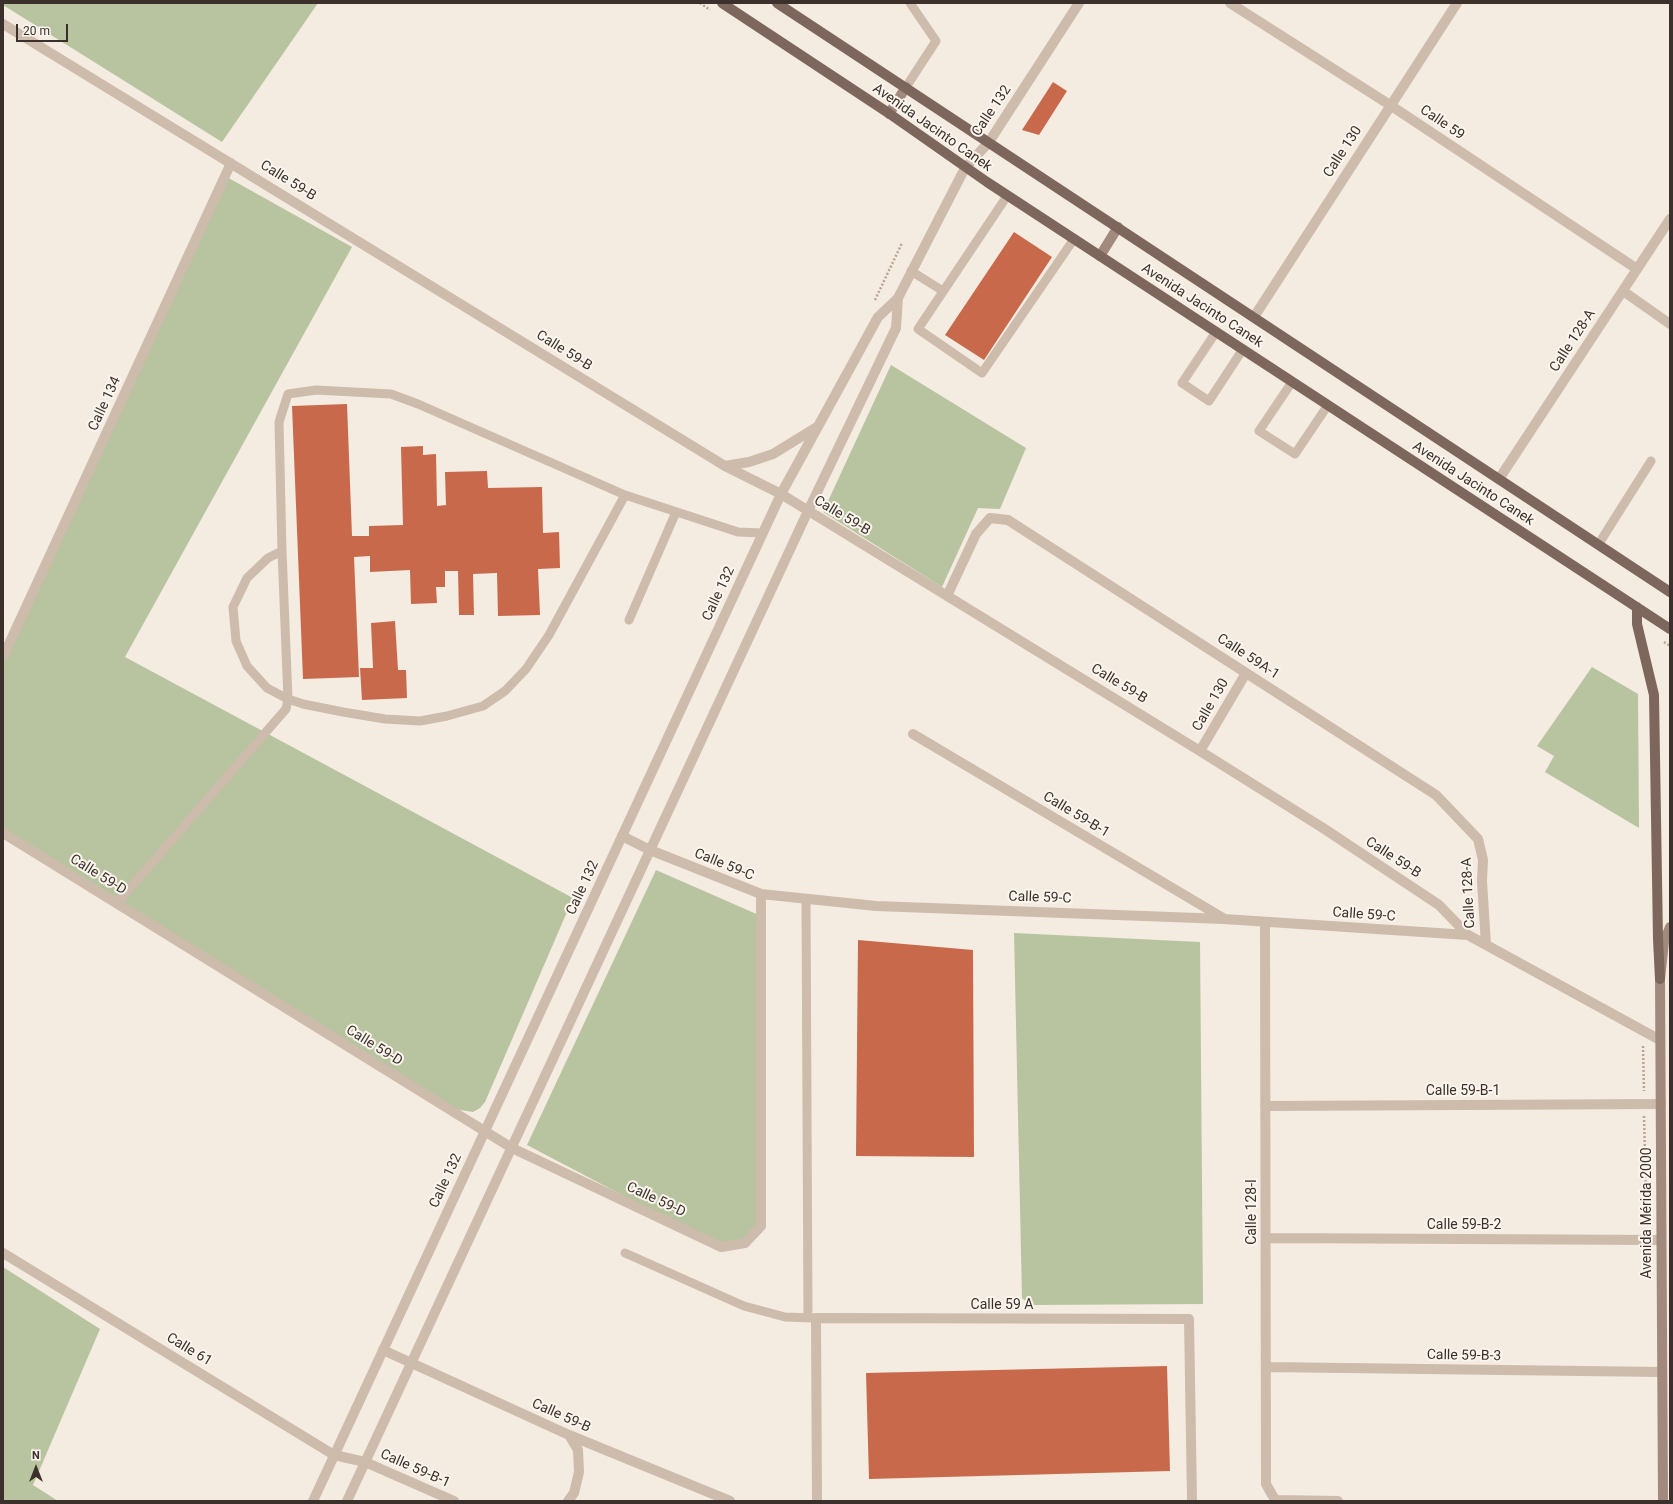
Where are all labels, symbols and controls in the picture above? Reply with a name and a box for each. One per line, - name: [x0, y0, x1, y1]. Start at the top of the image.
- scale bar: [18, 16, 70, 42]
- text: 20 m: [23, 24, 50, 38]
- street label: Avenida Jacinto Canek: [869, 80, 995, 176]
- street label: Calle 132: [969, 82, 1015, 140]
- street label: Calle 59: [1417, 102, 1467, 144]
- street label: Calle 130: [1320, 123, 1366, 181]
- street label: Calle 59-B: [257, 157, 319, 205]
- street label: Avenida Jacinto Canek: [1138, 260, 1266, 352]
- street label: Calle 128-A: [1547, 307, 1599, 375]
- street label: Calle 59-B: [533, 327, 595, 375]
- street label: Calle 134: [85, 374, 125, 434]
- street label: Avenida Jacinto Canek: [1409, 438, 1537, 530]
- street label: Calle 59-B: [811, 493, 873, 539]
- street label: Calle 132: [699, 564, 739, 624]
- street label: Calle 59A-1: [1214, 631, 1282, 683]
- street label: Calle 59-B: [1088, 661, 1150, 707]
- street label: Calle 130: [1189, 676, 1233, 734]
- street label: Calle 59-B-1: [1040, 789, 1112, 841]
- street label: Calle 59-B: [1362, 834, 1424, 882]
- street label: Calle 59-C: [692, 845, 756, 885]
- street label: Calle 59-D: [67, 851, 129, 899]
- street label: Calle 128-A: [1459, 857, 1479, 929]
- street label: Calle 132: [563, 858, 603, 918]
- street label: Calle 59-C: [1008, 889, 1072, 907]
- street label: Calle 59-C: [1332, 904, 1396, 926]
- street label: Calle 59-D: [343, 1022, 405, 1070]
- street label: Calle 59-B-1: [1426, 1083, 1500, 1099]
- street label: Avenida Mérida 2000: [1639, 1147, 1655, 1279]
- street label: Calle 132: [426, 1151, 466, 1211]
- street label: Calle 59-D: [624, 1179, 688, 1221]
- street label: Calle 128-I: [1244, 1179, 1260, 1245]
- street label: Calle 59-B-2: [1427, 1217, 1501, 1233]
- street label: Calle 59 A: [971, 1297, 1033, 1313]
- street label: Calle 61: [163, 1330, 215, 1370]
- street label: Calle 59-B-3: [1427, 1347, 1501, 1365]
- street label: Calle 59-B: [529, 1396, 593, 1436]
- street label: Calle 59-B-1: [378, 1446, 452, 1492]
- north arrow: [16, 1448, 56, 1488]
- text: N: [32, 1449, 40, 1462]

